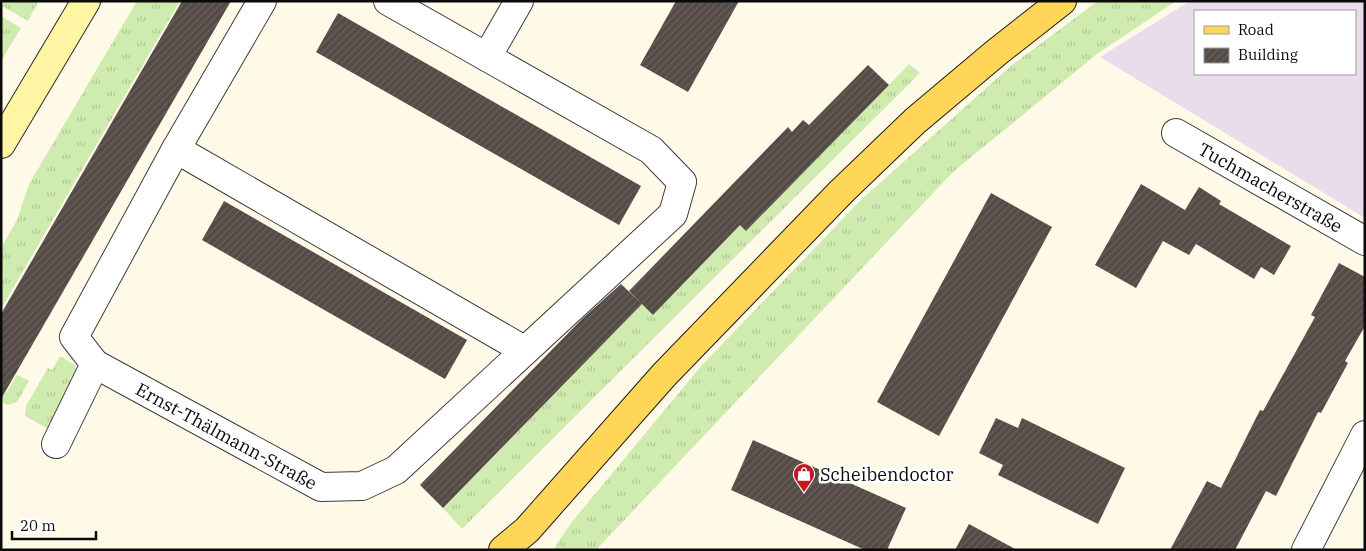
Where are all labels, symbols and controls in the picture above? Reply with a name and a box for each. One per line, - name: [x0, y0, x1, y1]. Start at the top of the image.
- legend: [1194, 10, 1356, 75]
- text: Road: [1238, 20, 1274, 39]
- text: Building: [1238, 45, 1298, 64]
- street label: Tuchmacherstraße: [1194, 137, 1347, 237]
- street label: Ernst-Thälmann-Straße: [132, 377, 321, 494]
- shop icon: Scheibendoctor: [792, 462, 816, 493]
- place label: Scheibendoctor: [820, 463, 954, 486]
- scale bar: [12, 508, 96, 540]
- text: 20 m: [20, 516, 56, 535]

